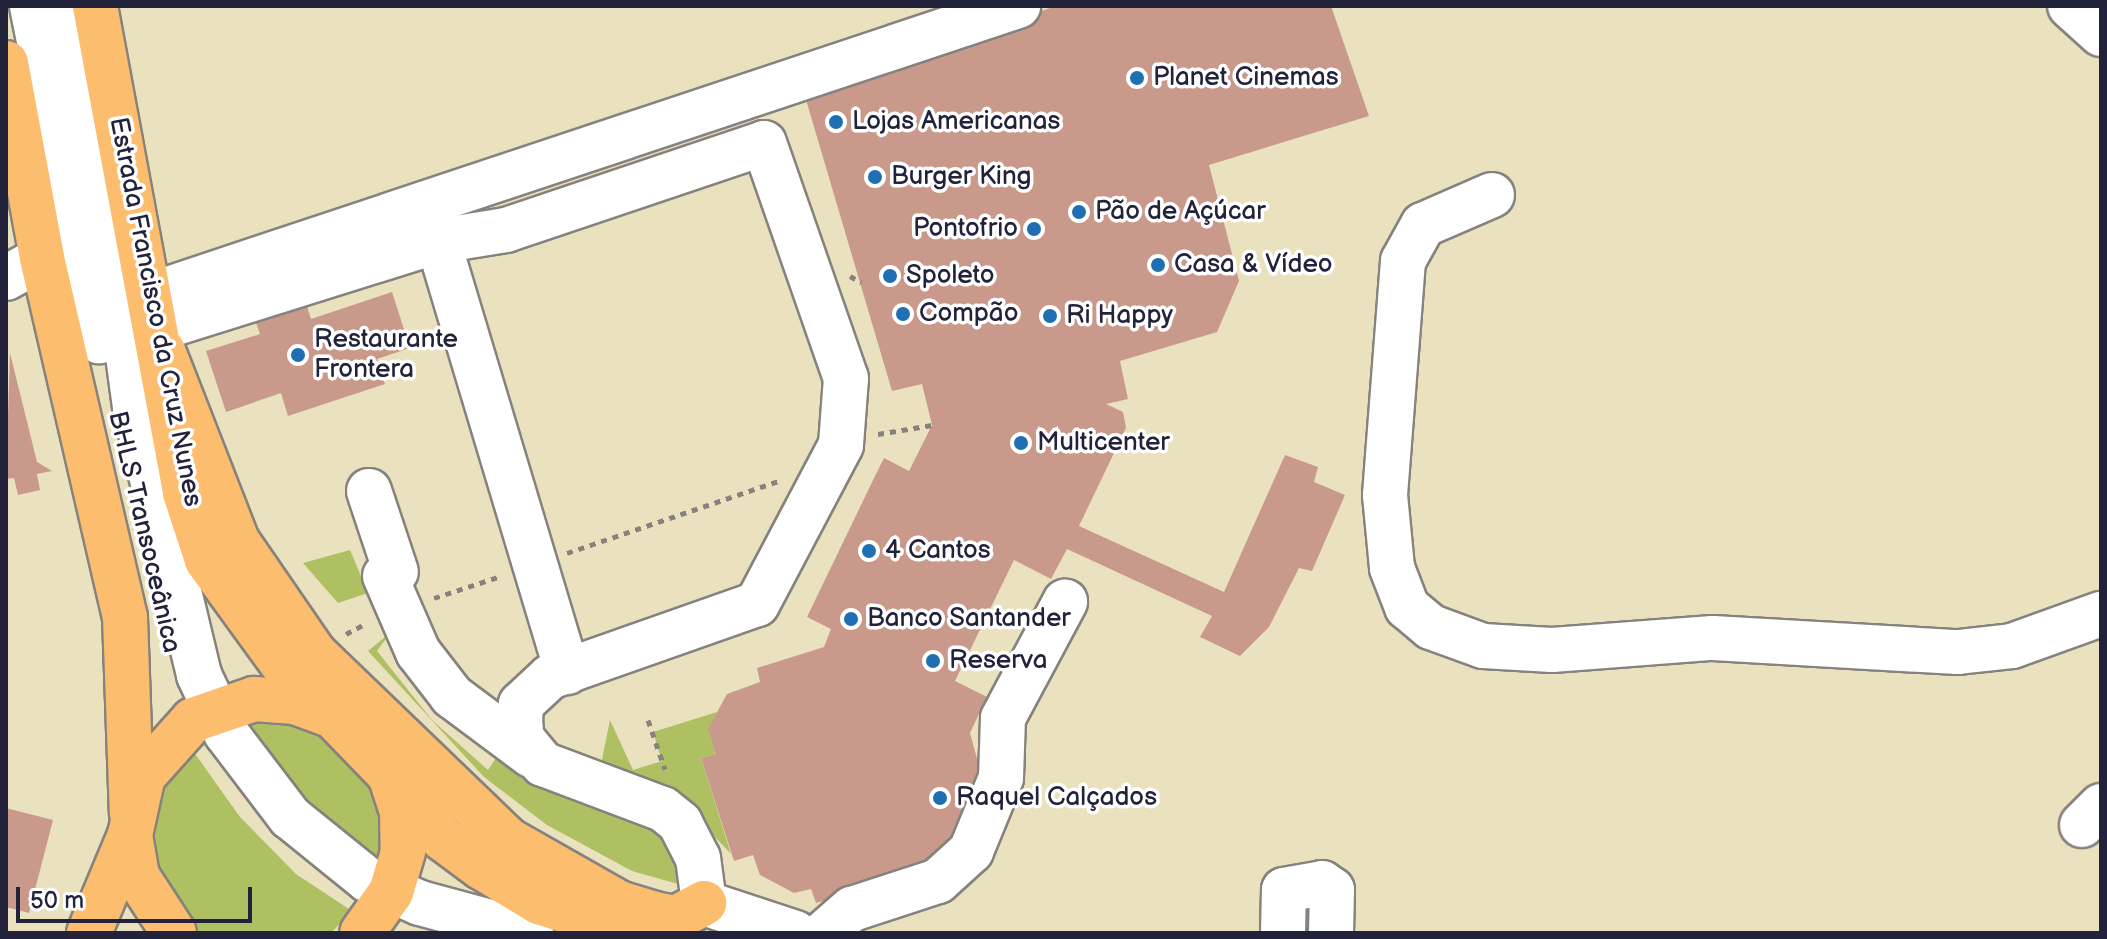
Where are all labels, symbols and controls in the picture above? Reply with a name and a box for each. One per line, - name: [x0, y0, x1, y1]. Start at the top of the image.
- place label: Planet Cinemas: [1153, 62, 1339, 94]
- marker: Planet Cinemas: [1128, 69, 1146, 87]
- place label: Lojas Americanas: [852, 106, 1060, 138]
- marker: Lojas Americanas: [827, 113, 845, 131]
- street label: Estrada Francisco da Cruz Nunes: [102, 115, 208, 509]
- place label: Burger King: [891, 161, 1032, 193]
- marker: Burger King: [866, 168, 884, 186]
- place label: Pão de Açúcar: [1095, 196, 1266, 228]
- marker: Pão de Açúcar: [1070, 203, 1088, 221]
- place label: Pontofrio: [913, 213, 1018, 245]
- marker: Pontofrio: [1025, 220, 1043, 238]
- place label: Casa & Vídeo: [1174, 249, 1333, 281]
- marker: Casa & Vídeo: [1149, 256, 1167, 274]
- place label: Spoleto: [906, 260, 995, 292]
- marker: Spoleto: [881, 267, 899, 285]
- place label: Compão: [919, 298, 1018, 330]
- place label: Ri Happy: [1066, 300, 1173, 332]
- marker: Compão: [894, 305, 912, 323]
- marker: Ri Happy: [1041, 307, 1059, 325]
- place label: Restaurante Frontera: [314, 324, 458, 386]
- marker: Restaurante Frontera: [289, 346, 307, 364]
- street label: BHLS Transoceânica: [101, 408, 187, 656]
- place label: Multicenter: [1037, 427, 1170, 459]
- marker: Multicenter: [1012, 434, 1030, 452]
- place label: 4 Cantos: [885, 535, 991, 567]
- marker: 4 Cantos: [860, 542, 878, 560]
- place label: Banco Santander: [867, 603, 1071, 635]
- marker: Banco Santander: [842, 610, 860, 628]
- place label: Reserva: [949, 645, 1047, 677]
- marker: Reserva: [924, 652, 942, 670]
- place label: Raquel Calçados: [956, 782, 1157, 814]
- marker: Raquel Calçados: [931, 789, 949, 807]
- scale bar: [20, 871, 256, 921]
- text: 50 m: [30, 886, 84, 915]

